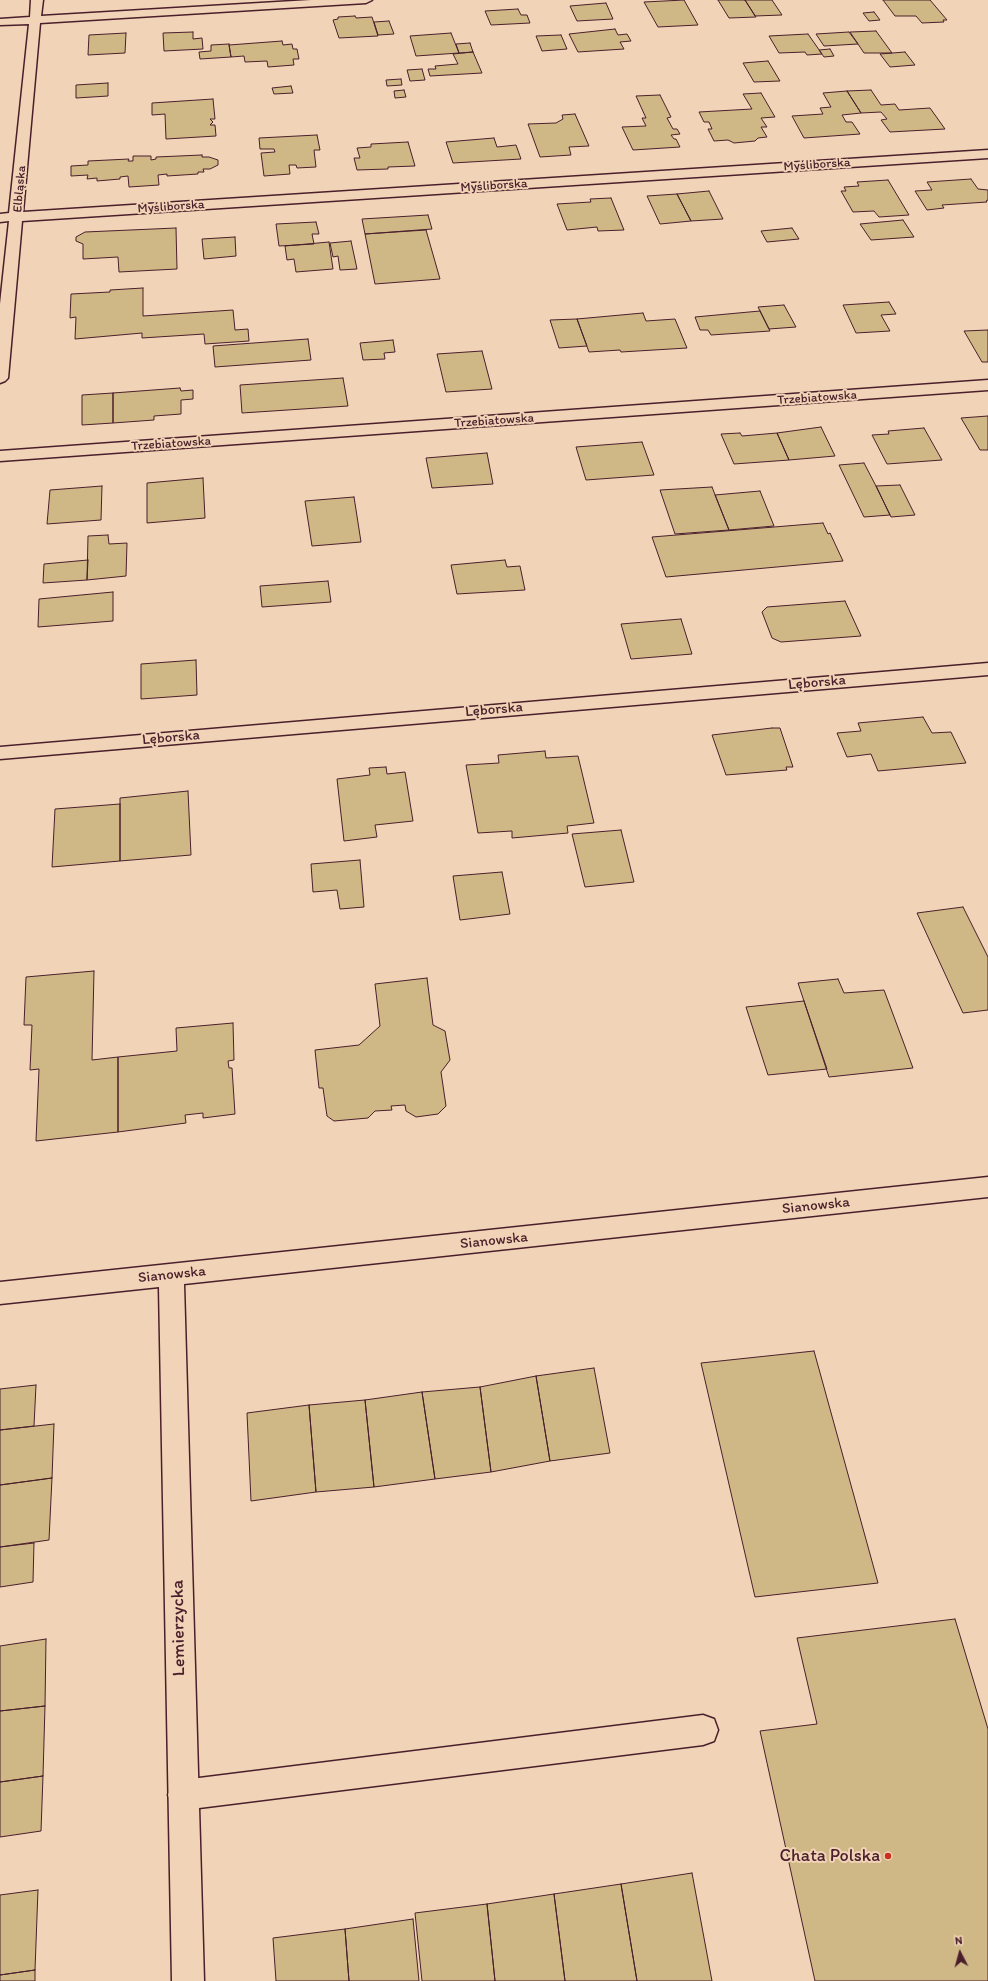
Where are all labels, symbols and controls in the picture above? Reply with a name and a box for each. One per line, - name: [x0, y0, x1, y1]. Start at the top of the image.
- street label: Myśliborska: [783, 155, 851, 175]
- street label: Elbląska: [10, 165, 30, 213]
- street label: Myśliborska: [460, 176, 528, 196]
- street label: Myśliborska: [137, 197, 205, 217]
- street label: Trzebiatowska: [777, 387, 857, 409]
- street label: Trzebiatowska: [454, 410, 534, 432]
- street label: Trzebiatowska: [131, 433, 211, 455]
- street label: Lęborska: [787, 672, 847, 694]
- street label: Lęborska: [464, 699, 524, 721]
- street label: Lęborska: [141, 727, 201, 749]
- street label: Sianowska: [781, 1193, 851, 1219]
- street label: Sianowska: [459, 1228, 529, 1254]
- street label: Sianowska: [137, 1262, 207, 1288]
- street label: Lemierzycka: [167, 1580, 191, 1676]
- place label: Chata Polska: [780, 1845, 880, 1867]
- marker: Chata Polska: [883, 1851, 893, 1861]
- north arrow: [940, 1933, 980, 1973]
- text: N: [954, 1934, 963, 1947]

